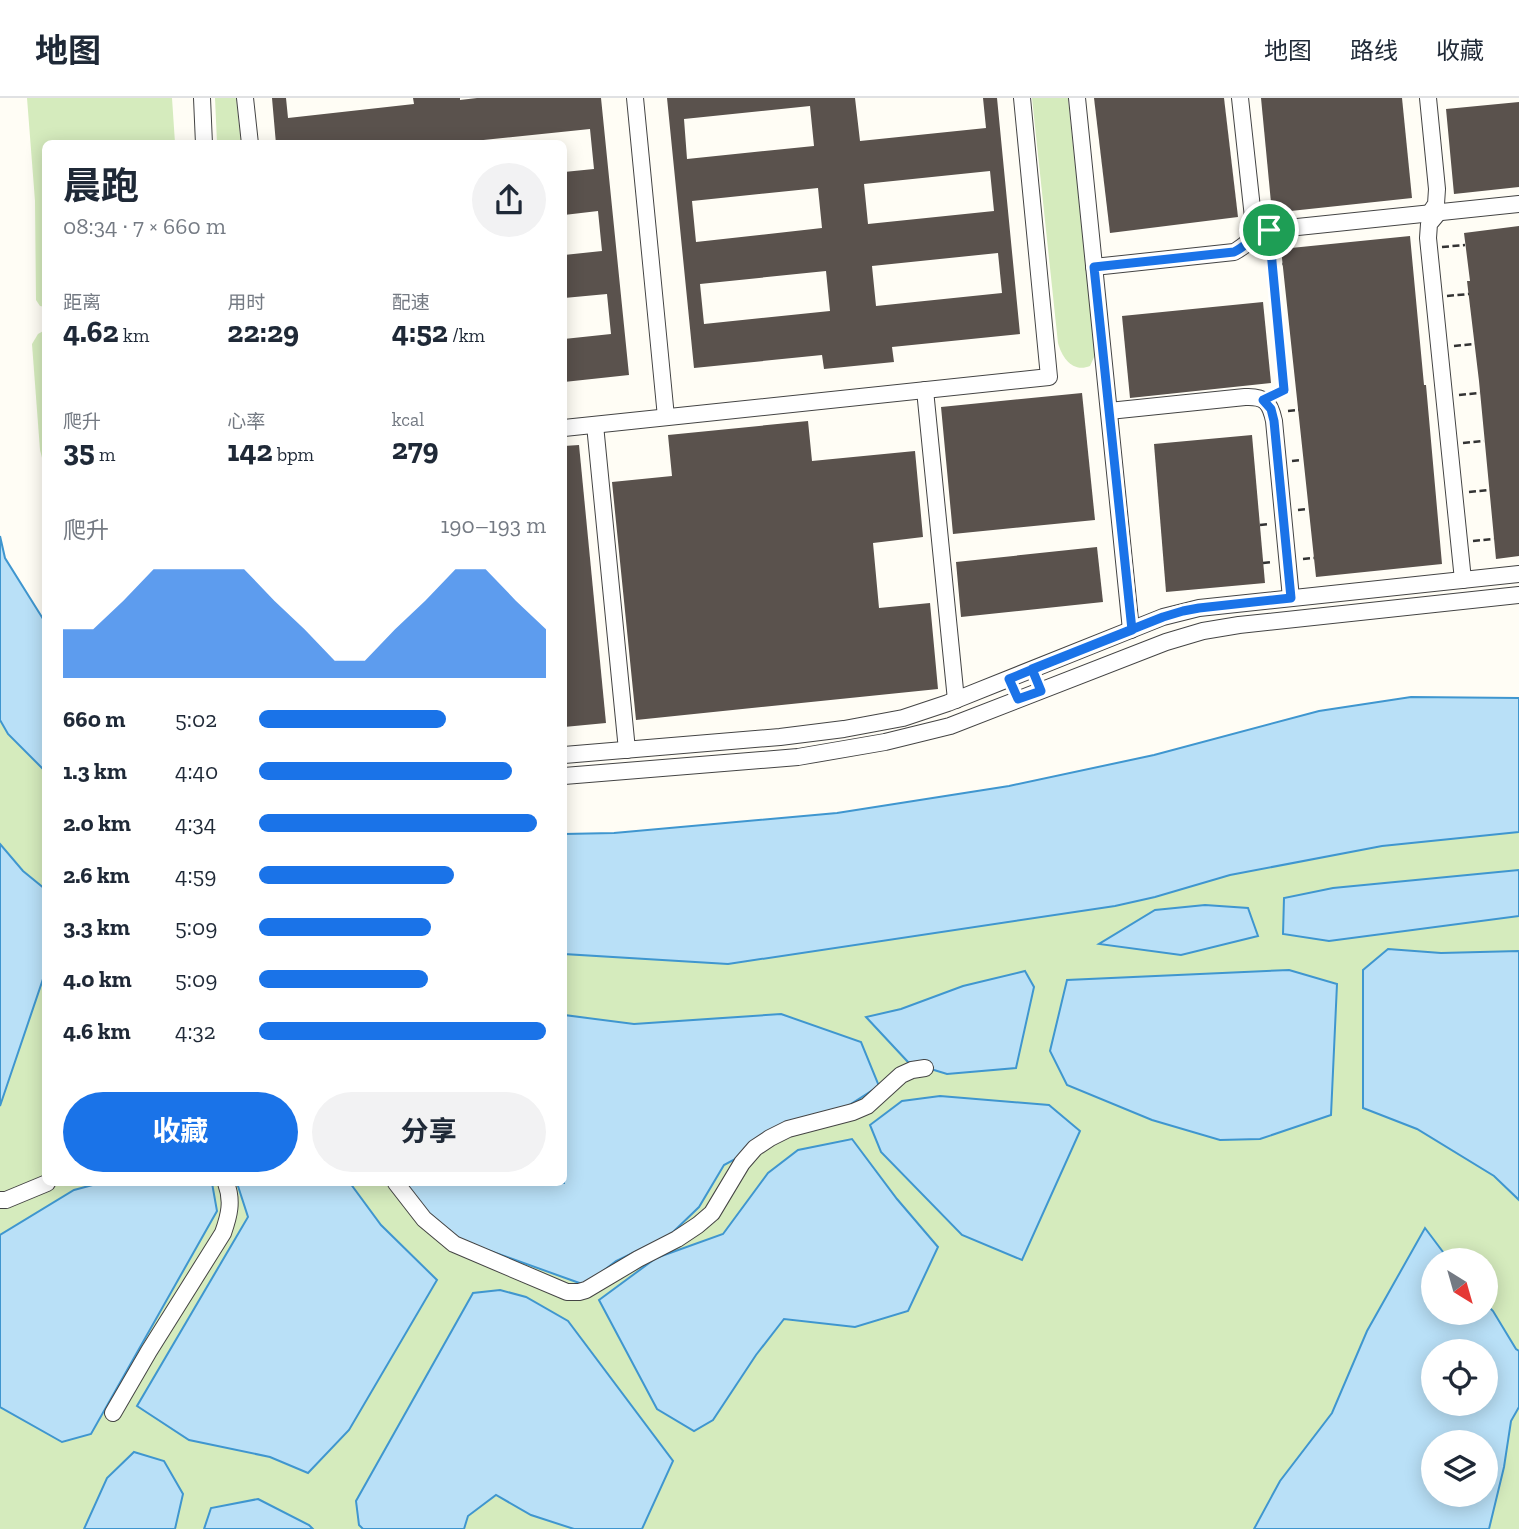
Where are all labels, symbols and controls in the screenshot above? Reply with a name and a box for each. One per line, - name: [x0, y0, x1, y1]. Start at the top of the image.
- text: 地图: [35, 31, 101, 70]
- text: 地图: [1264, 36, 1312, 65]
- text: 路线: [1350, 36, 1398, 65]
- text: 收藏: [1436, 36, 1484, 65]
- text: 晨跑: [63, 163, 139, 209]
- button: share: [472, 163, 546, 237]
- pin: [1239, 200, 1299, 260]
- icon: arrive: [1250, 211, 1288, 249]
- text: 08:34 · 7 × 660 m: [63, 212, 226, 240]
- text: 距离: [63, 291, 101, 314]
- text: 用时: [227, 291, 265, 314]
- text: 配速: [392, 291, 430, 314]
- text: 4.62: [63, 314, 119, 350]
- text: 22:29: [227, 314, 299, 350]
- text: 4:52: [392, 314, 448, 350]
- text: km: [119, 324, 149, 347]
- text: /km: [448, 324, 485, 347]
- text: kcal: [392, 408, 424, 431]
- text: 爬升: [63, 410, 101, 433]
- text: 心率: [227, 410, 265, 433]
- text: 279: [392, 431, 439, 467]
- text: 35: [63, 433, 95, 469]
- text: 142: [227, 433, 273, 469]
- text: m: [95, 443, 115, 466]
- text: bpm: [273, 443, 314, 466]
- text: 190–193 m: [440, 511, 546, 539]
- text: 爬升: [63, 516, 109, 544]
- text: 660 m: [63, 705, 125, 733]
- text: 5:02: [175, 705, 217, 733]
- text: 1.3 km: [63, 757, 127, 785]
- text: 4:40: [175, 757, 218, 785]
- text: 2.0 km: [63, 809, 131, 837]
- text: 4:34: [175, 809, 216, 837]
- text: 2.6 km: [63, 861, 130, 889]
- text: 4:59: [175, 861, 217, 889]
- text: 3.3 km: [63, 913, 130, 941]
- text: 5:09: [175, 913, 217, 941]
- text: 4.0 km: [63, 965, 132, 993]
- text: 5:09: [175, 965, 217, 993]
- text: 4.6 km: [63, 1017, 131, 1045]
- text: 4:32: [175, 1017, 216, 1045]
- button: 收藏: [63, 1092, 298, 1172]
- button: 分享: [312, 1092, 546, 1172]
- north arrow: [1421, 1248, 1498, 1325]
- map controls: [1421, 1248, 1498, 1507]
- button: locate: [1421, 1339, 1498, 1416]
- button: layers: [1421, 1430, 1498, 1507]

